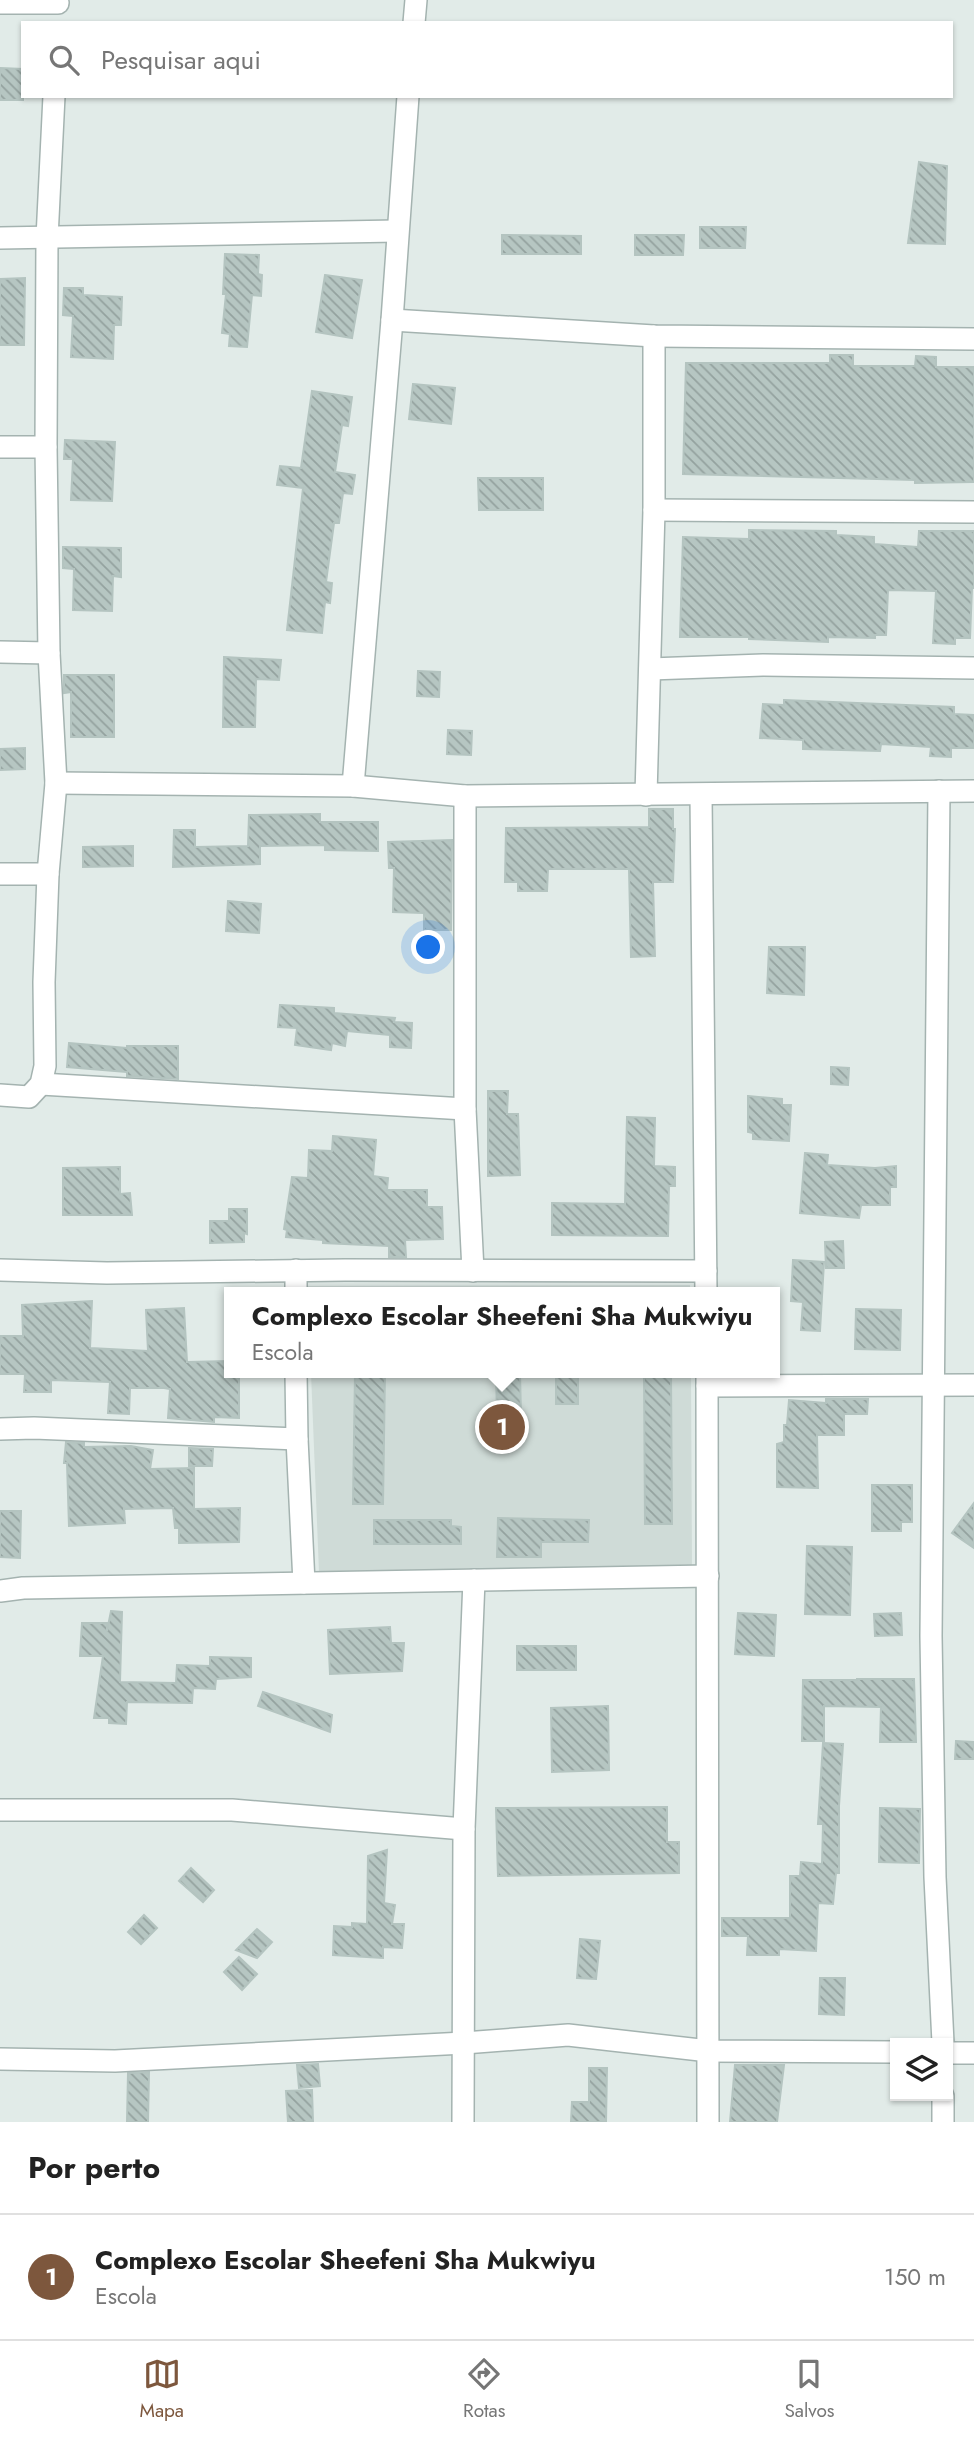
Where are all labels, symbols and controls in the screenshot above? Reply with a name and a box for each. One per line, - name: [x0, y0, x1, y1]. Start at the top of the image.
- search box: [21, 21, 953, 98]
- icon: search: [45, 41, 83, 79]
- text: Pesquisar aqui: [101, 41, 261, 79]
- your location: [411, 930, 445, 964]
- popup: [224, 1287, 780, 1378]
- text: Complexo Escolar Sheefeni Sha Mukwiyu: [252, 1297, 752, 1335]
- text: Escola: [252, 1335, 313, 1369]
- pin: 1: [479, 1401, 525, 1453]
- map controls: [890, 2038, 953, 2101]
- button: layers: [890, 2038, 953, 2101]
- text: Por perto: [28, 2146, 160, 2189]
- text: Complexo Escolar Sheefeni Sha Mukwiyu: [95, 2241, 596, 2279]
- text: 1: [45, 2260, 57, 2294]
- text: 150 m: [884, 2260, 946, 2294]
- text: Escola: [95, 2279, 157, 2313]
- tab: Mapa: [140, 2355, 184, 2424]
- tab: Rotas: [463, 2355, 505, 2424]
- tab: Salvos: [784, 2355, 834, 2424]

